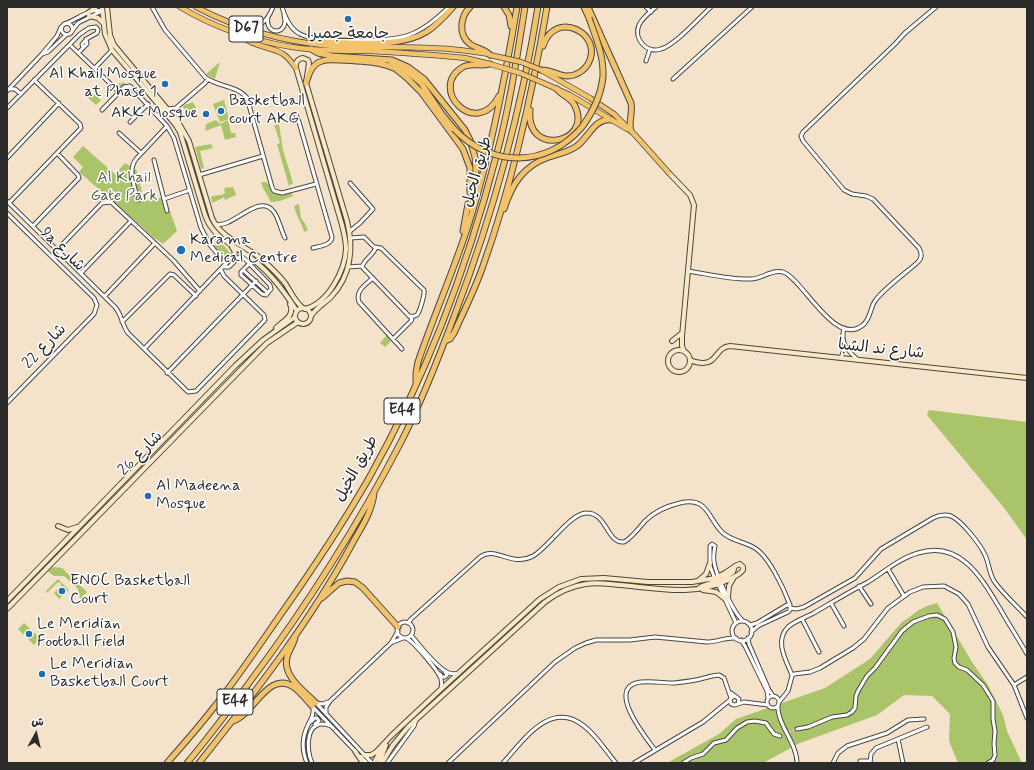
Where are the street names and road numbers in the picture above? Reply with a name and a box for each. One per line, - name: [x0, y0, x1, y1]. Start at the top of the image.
- road number: D67: [229, 16, 263, 42]
- street label: طريق الخيل: [459, 134, 497, 210]
- street label: 9a شارع: [36, 224, 88, 276]
- street label: شارع 22: [19, 320, 71, 374]
- street label: شارع ند الشبا: [837, 336, 925, 364]
- road number: E44: [384, 398, 420, 424]
- street label: شارع 26: [115, 428, 167, 480]
- street label: طريق الخيل: [331, 432, 383, 506]
- road number: E44: [217, 689, 253, 715]

